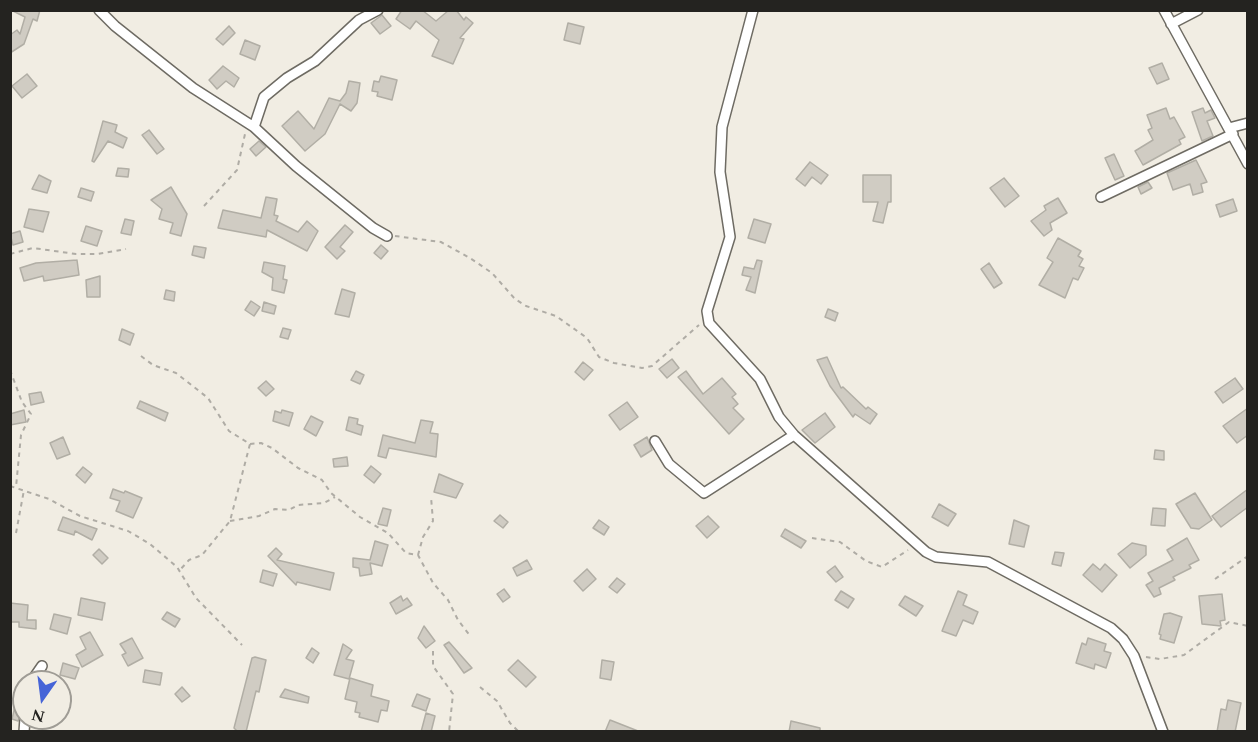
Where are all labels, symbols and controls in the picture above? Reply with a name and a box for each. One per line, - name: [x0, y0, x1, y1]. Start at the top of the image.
- north arrow: [12, 670, 72, 730]
- text: N: [29, 702, 47, 729]

